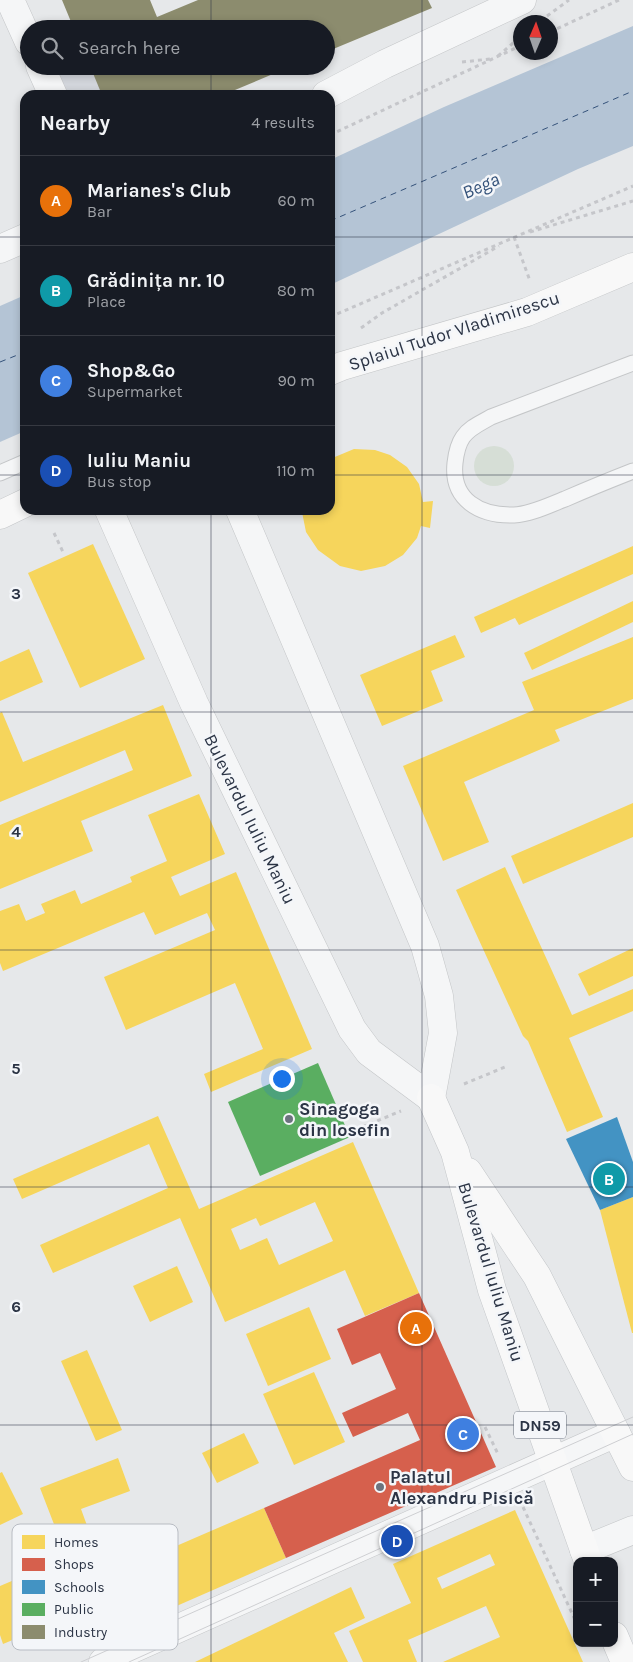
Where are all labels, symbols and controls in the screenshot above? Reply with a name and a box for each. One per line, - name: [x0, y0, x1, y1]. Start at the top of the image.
- north arrow: [513, 15, 558, 60]
- search box: [20, 20, 335, 75]
- icon: search: [38, 34, 66, 62]
- text: Search here: [78, 37, 180, 59]
- text: Nearby: [40, 111, 110, 135]
- text: 4 results: [251, 113, 315, 132]
- water label: Bega: [459, 168, 503, 204]
- text: Marianes's Club: [87, 180, 231, 202]
- text: A: [51, 191, 61, 210]
- text: 60 m: [278, 191, 315, 210]
- text: Bar: [87, 202, 112, 221]
- text: Grădinița nr. 10: [87, 270, 225, 292]
- text: B: [51, 281, 61, 300]
- text: 80 m: [277, 281, 315, 300]
- street label: Splaiul Tudor Vladimirescu: [346, 286, 562, 376]
- text: Place: [87, 292, 126, 311]
- text: Shop&Go: [87, 360, 175, 382]
- text: C: [51, 371, 61, 390]
- text: 90 m: [277, 371, 315, 390]
- text: Supermarket: [87, 382, 183, 401]
- text: Iuliu Maniu: [87, 450, 191, 472]
- text: D: [51, 461, 61, 480]
- text: 110 m: [276, 461, 315, 480]
- text: Bus stop: [87, 472, 151, 491]
- text: 3: [11, 584, 21, 603]
- street label: Bulevardul Iuliu Maniu: [199, 730, 301, 908]
- text: 4: [11, 822, 21, 841]
- text: 5: [11, 1059, 21, 1078]
- your location: [269, 1066, 295, 1092]
- place label: Sinagoga din Iosefin: [299, 1098, 390, 1141]
- marker: Sinagoga din Iosefin: [283, 1113, 295, 1125]
- pin: B: [593, 1160, 625, 1198]
- street label: Bulevardul Iuliu Maniu: [453, 1180, 529, 1364]
- text: 6: [11, 1297, 21, 1316]
- pin: A: [400, 1309, 432, 1347]
- road number: DN59: [514, 1412, 566, 1438]
- pin: C: [447, 1415, 479, 1453]
- place label: Palatul Alexandru Pisică: [390, 1466, 534, 1509]
- marker: Palatul Alexandru Pisică: [374, 1481, 386, 1493]
- pin: D: [381, 1522, 413, 1560]
- legend: [12, 1524, 178, 1650]
- text: Homes: [54, 1534, 99, 1551]
- text: Shops: [54, 1556, 94, 1573]
- map controls: [573, 1557, 618, 1647]
- button: +: [573, 1557, 618, 1602]
- text: Schools: [54, 1579, 105, 1596]
- text: Public: [54, 1601, 94, 1618]
- button: −: [573, 1602, 618, 1647]
- text: Industry: [54, 1624, 108, 1641]

